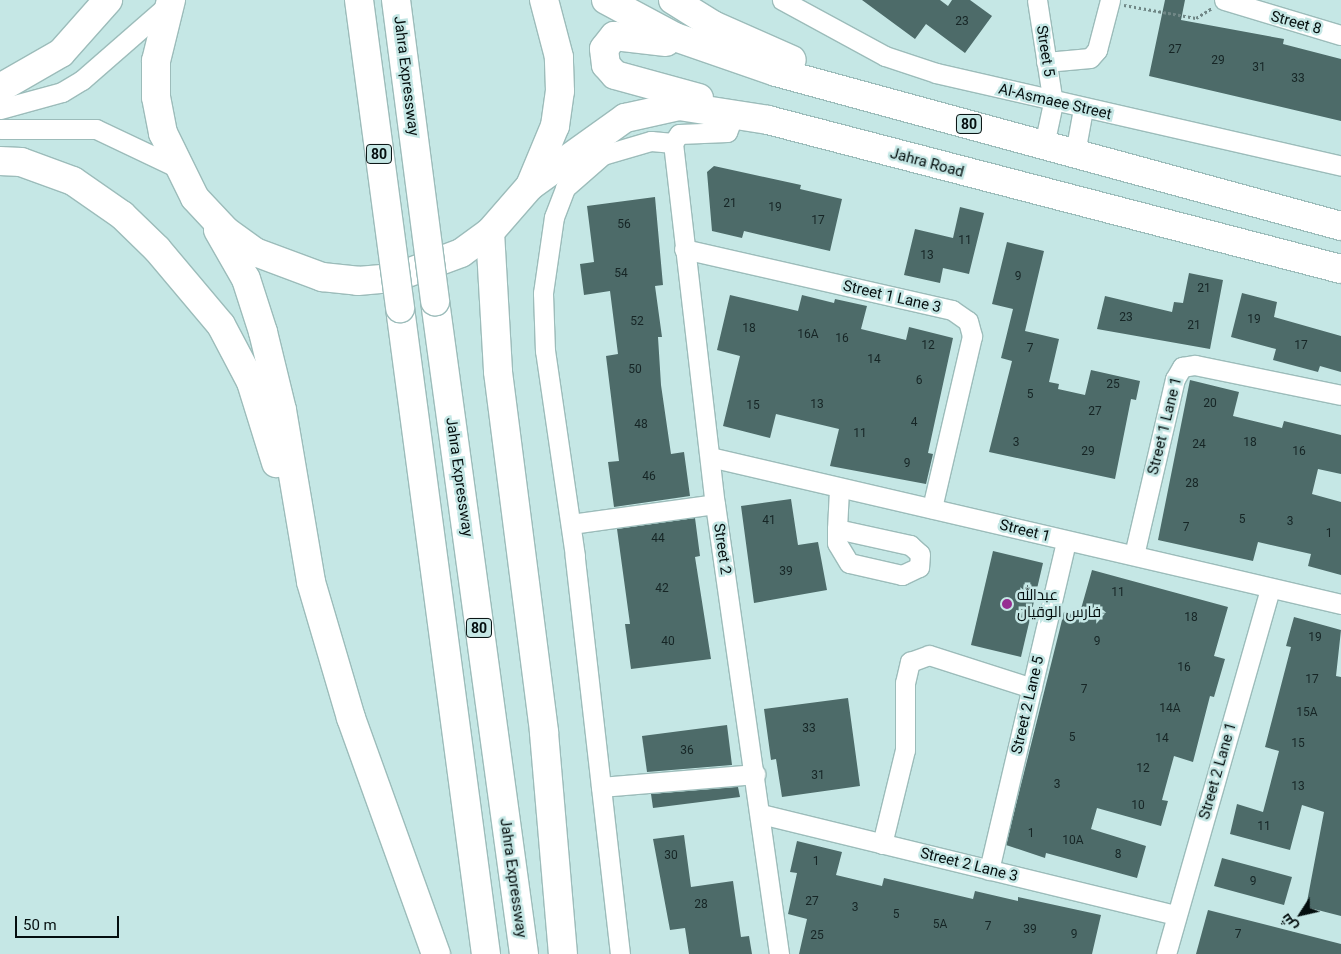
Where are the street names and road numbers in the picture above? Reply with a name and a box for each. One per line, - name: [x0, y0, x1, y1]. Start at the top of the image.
- street label: Street 8: [1269, 8, 1323, 38]
- street label: Jahra Expressway: [390, 15, 422, 137]
- street label: Street 5: [1032, 24, 1058, 78]
- street label: Al-Asmaee Street: [997, 80, 1113, 124]
- road number: 80: [955, 112, 983, 136]
- road number: 80: [365, 142, 393, 166]
- street label: Jahra Road: [888, 144, 966, 182]
- street label: Street 1 Lane 3: [841, 277, 943, 317]
- street label: Street 1 Lane 1: [1144, 375, 1186, 477]
- street label: Jahra Expressway: [442, 416, 476, 538]
- street label: Street 1: [998, 516, 1052, 546]
- street label: Street 2: [709, 522, 735, 576]
- road number: 80: [465, 616, 493, 640]
- street label: Street 2 Lane 5: [1008, 654, 1048, 756]
- street label: Street 2 Lane 1: [1196, 720, 1240, 822]
- street label: Jahra Expressway: [496, 817, 530, 939]
- street label: Street 2 Lane 3: [918, 844, 1020, 886]

